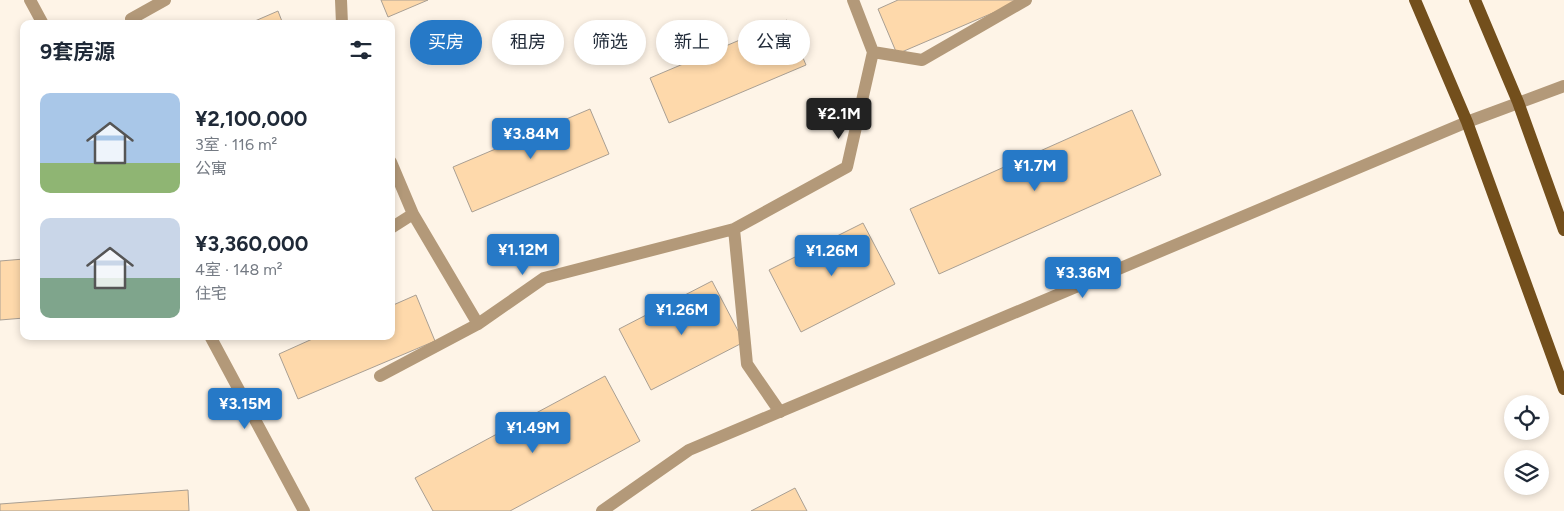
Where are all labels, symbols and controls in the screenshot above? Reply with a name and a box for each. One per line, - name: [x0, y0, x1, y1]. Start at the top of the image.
- chip: 买房: [410, 20, 482, 65]
- chip: 租房: [492, 20, 564, 65]
- chip: 筛选: [574, 20, 646, 65]
- chip: 新上: [656, 20, 728, 65]
- chip: 公寓: [738, 20, 810, 65]
- icon: filters: [347, 36, 375, 64]
- text: 9套房源: [40, 39, 115, 64]
- pin: ¥2.1M: [804, 98, 874, 140]
- text: ¥2.1M: [817, 104, 861, 123]
- text: ¥2,100,000: [195, 106, 307, 131]
- icon: home: [80, 113, 140, 173]
- pin: ¥3.84M: [490, 118, 572, 160]
- text: ¥3.84M: [503, 124, 559, 143]
- text: 3室 · 116 m²: [195, 135, 277, 154]
- pin: ¥1.7M: [1000, 150, 1070, 192]
- text: ¥1.7M: [1014, 156, 1056, 175]
- text: 公寓: [195, 159, 227, 178]
- text: ¥3,360,000: [195, 231, 308, 256]
- pin: ¥1.12M: [482, 234, 564, 276]
- pin: ¥1.26M: [791, 234, 873, 277]
- icon: home: [80, 238, 140, 298]
- text: ¥1.12M: [498, 240, 548, 259]
- text: ¥1.26M: [806, 241, 858, 260]
- pin: ¥3.36M: [1042, 256, 1124, 299]
- text: 4室 · 148 m²: [195, 260, 283, 279]
- text: ¥3.36M: [1056, 263, 1110, 282]
- text: 住宅: [195, 284, 227, 303]
- pin: ¥1.26M: [641, 294, 723, 336]
- text: ¥1.26M: [656, 300, 708, 319]
- pin: ¥3.15M: [204, 388, 286, 430]
- text: ¥3.15M: [219, 394, 271, 413]
- map controls: [1504, 395, 1549, 495]
- button: locate: [1504, 395, 1549, 440]
- pin: ¥1.49M: [492, 412, 574, 454]
- text: ¥1.49M: [506, 418, 560, 437]
- button: layers: [1504, 450, 1549, 495]

